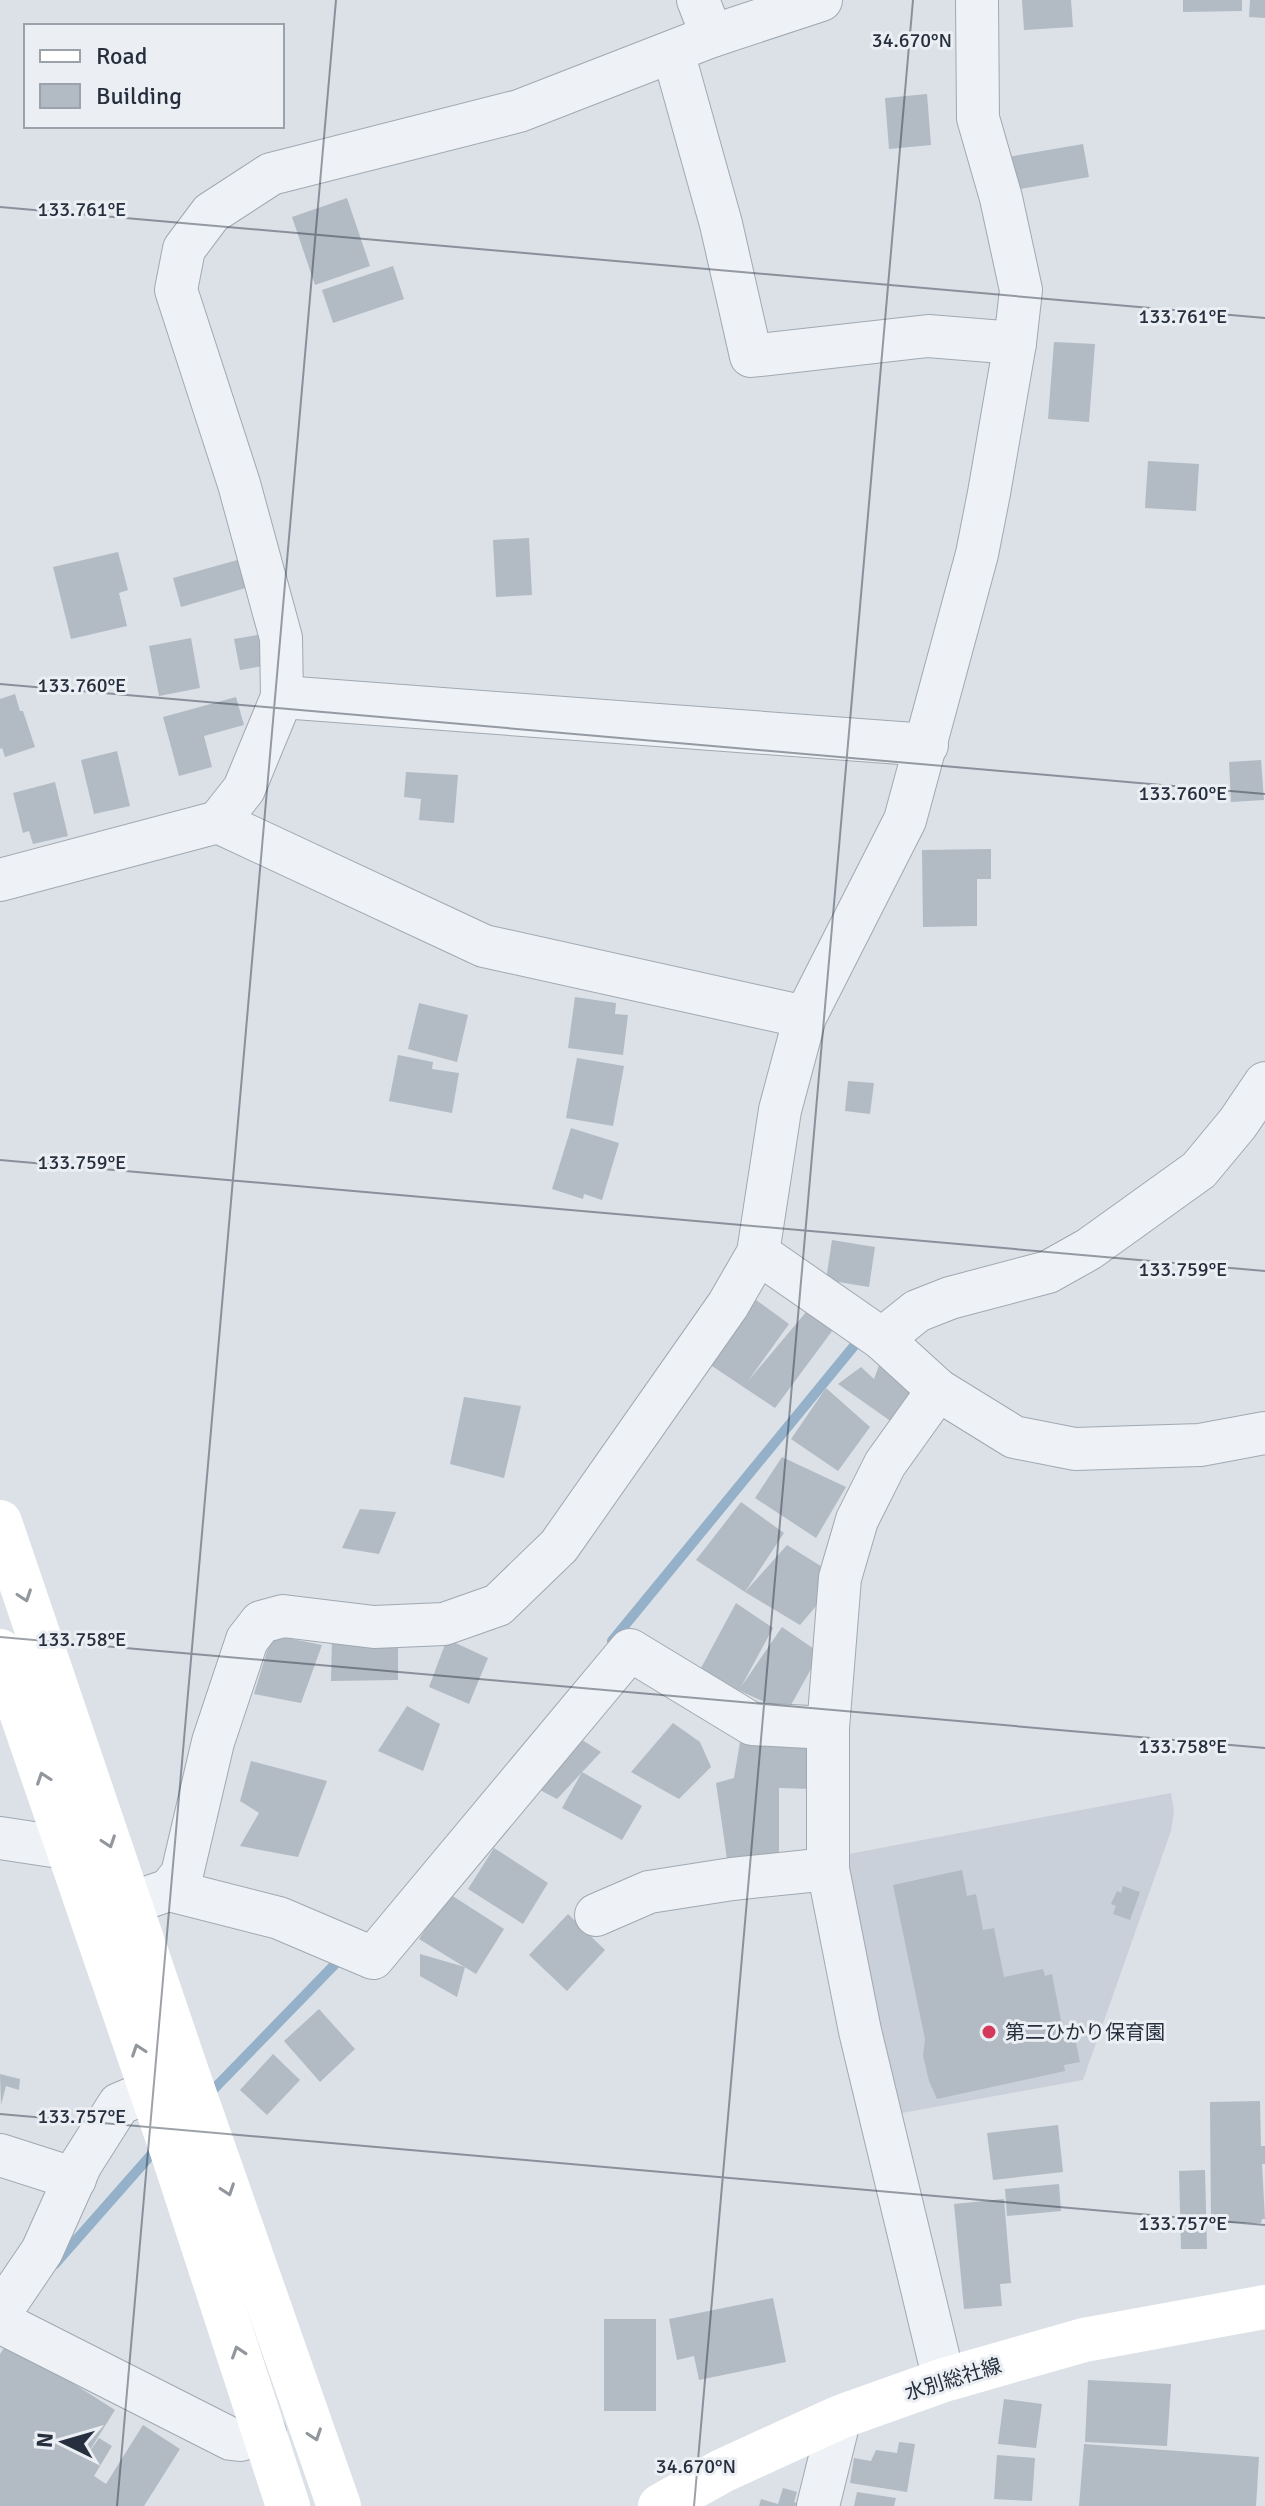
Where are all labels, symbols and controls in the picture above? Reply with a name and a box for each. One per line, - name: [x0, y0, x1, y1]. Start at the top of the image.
- legend: [24, 24, 284, 128]
- text: 34.670°N: [872, 28, 952, 53]
- text: Road: [96, 41, 147, 71]
- text: Building: [96, 81, 182, 111]
- text: 133.761°E: [38, 197, 126, 222]
- text: 133.761°E: [1139, 304, 1227, 329]
- text: 133.760°E: [38, 673, 126, 698]
- text: 133.760°E: [1139, 781, 1227, 806]
- text: 133.759°E: [38, 1150, 126, 1175]
- text: 133.759°E: [1139, 1257, 1227, 1282]
- one-way arrow: [16, 1588, 32, 1602]
- text: 133.758°E: [38, 1627, 126, 1652]
- text: 133.758°E: [1139, 1734, 1227, 1759]
- one-way arrow: [36, 1772, 52, 1786]
- one-way arrow: [99, 1834, 115, 1848]
- place label: 第二ひかり保育園: [1005, 2020, 1165, 2045]
- marker: 第二ひかり保育園: [980, 2023, 998, 2041]
- one-way arrow: [131, 2044, 147, 2057]
- text: 133.757°E: [38, 2104, 126, 2129]
- one-way arrow: [219, 2182, 235, 2196]
- text: 133.757°E: [1139, 2211, 1227, 2236]
- one-way arrow: [231, 2346, 247, 2359]
- street label: 水別総社線: [902, 2353, 1005, 2406]
- north arrow: [24, 2402, 104, 2482]
- one-way arrow: [305, 2428, 321, 2442]
- text: N: [30, 2431, 59, 2449]
- text: 34.670°N: [656, 2454, 736, 2479]

